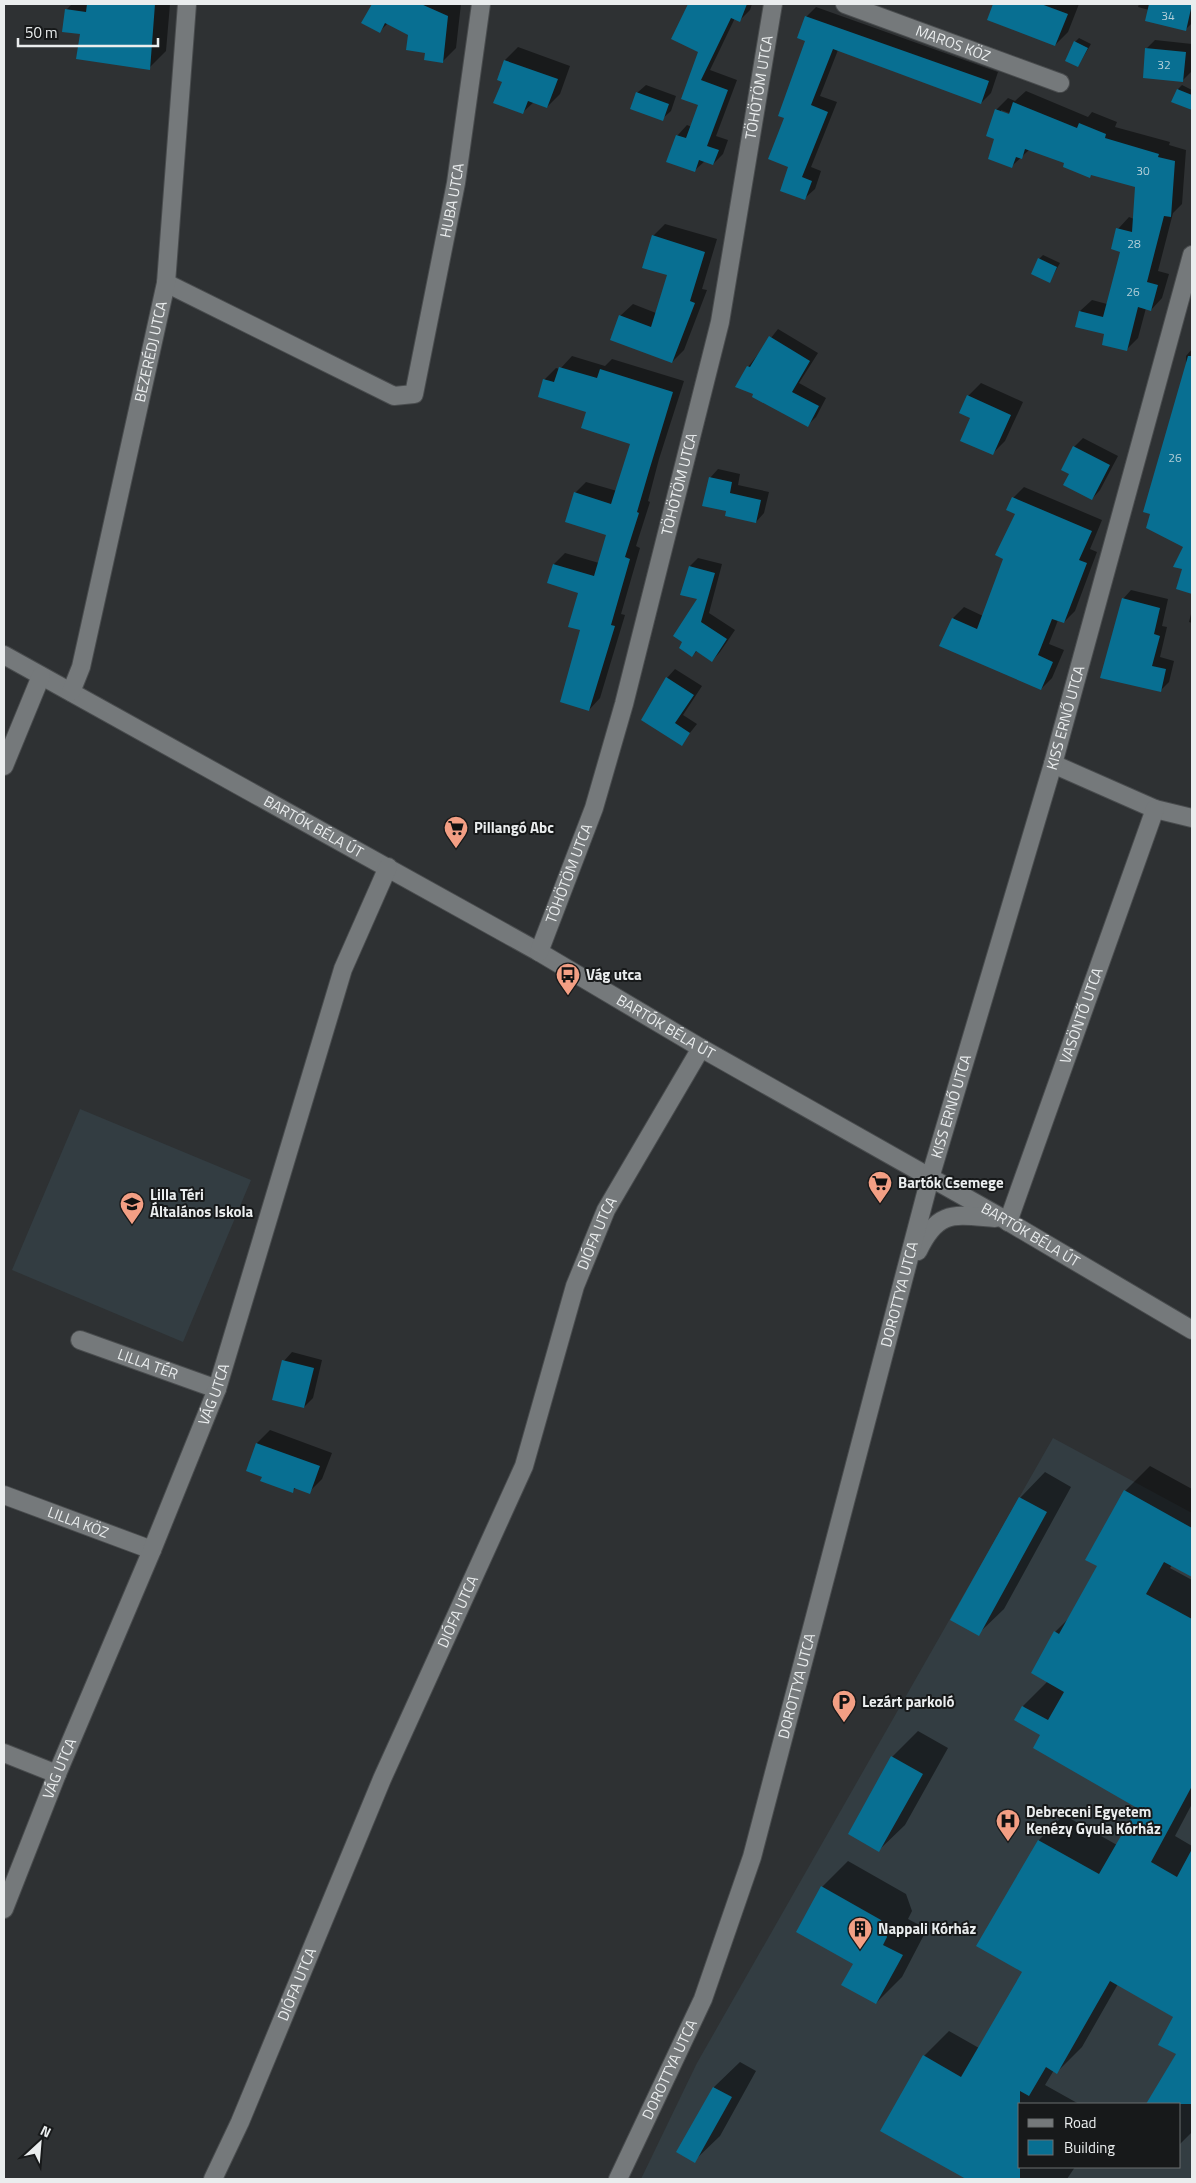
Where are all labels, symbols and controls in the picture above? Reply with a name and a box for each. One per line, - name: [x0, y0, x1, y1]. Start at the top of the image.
- house number: 34: [1161, 6, 1175, 25]
- scale bar: [18, 15, 158, 47]
- street label: MAROS KÖZ: [912, 19, 994, 67]
- text: 50 m: [25, 21, 58, 44]
- street label: TÖHÖTÖM UTCA: [739, 34, 779, 141]
- house number: 32: [1157, 55, 1171, 74]
- street label: HUBA UTCA: [433, 161, 470, 240]
- house number: 30: [1136, 161, 1150, 180]
- house number: 28: [1127, 234, 1141, 253]
- house number: 26: [1126, 282, 1140, 301]
- street label: BEZERÉDJ UTCA: [128, 299, 173, 404]
- street label: TÖHÖTÖM UTCA: [655, 430, 703, 538]
- house number: 26: [1168, 448, 1182, 467]
- street label: KISS ERNŐ UTCA: [1040, 663, 1090, 773]
- street label: BARTÓK BÉLA ÚT: [260, 789, 368, 863]
- supermarket icon: Pillangó Abc: [443, 815, 469, 849]
- place label: Pillangó Abc: [474, 816, 554, 839]
- street label: TÖHÖTÖM UTCA: [539, 820, 598, 927]
- bus stop icon: Vág utca: [555, 962, 581, 996]
- place label: Vág utca: [586, 963, 642, 986]
- street label: VASÖNTŐ UTCA: [1053, 964, 1109, 1067]
- street label: BARTÓK BÉLA ÚT: [612, 988, 719, 1065]
- street label: KISS ERNŐ UTCA: [925, 1051, 977, 1161]
- supermarket icon: Bartók Csemege: [867, 1170, 893, 1204]
- place label: Bartók Csemege: [898, 1171, 1004, 1194]
- place label: Lilla Téri Általános Iskola: [150, 1183, 254, 1223]
- school or university icon: Lilla Téri Általános Iskola: [119, 1191, 145, 1225]
- street label: DIÓFA UTCA: [571, 1192, 622, 1273]
- street label: BARTÓK BÉLA ÚT: [977, 1197, 1085, 1273]
- street label: DOROTTYA UTCA: [874, 1239, 924, 1349]
- street label: LILLA TÉR: [114, 1342, 181, 1385]
- street label: VÁG UTCA: [192, 1361, 235, 1428]
- street label: LILLA KÖZ: [44, 1500, 112, 1544]
- street label: DIÓFA UTCA: [431, 1571, 484, 1652]
- street label: DOROTTYA UTCA: [771, 1631, 821, 1741]
- parking icon: Lezárt parkoló: [831, 1689, 857, 1723]
- place label: Lezárt parkoló: [862, 1690, 955, 1713]
- street label: VÁG UTCA: [36, 1734, 82, 1802]
- place label: Debreceni Egyetem Kenézy Gyula Kórház: [1026, 1800, 1161, 1840]
- hospital icon: Debreceni Egyetem Kenézy Gyula Kórház: [995, 1808, 1021, 1842]
- building icon: Nappali Kórház: [847, 1916, 873, 1950]
- place label: Nappali Kórház: [878, 1917, 976, 1940]
- street label: DIÓFA UTCA: [271, 1944, 322, 2024]
- street label: DOROTTYA UTCA: [636, 2015, 703, 2123]
- legend: [1018, 2103, 1181, 2168]
- text: Road: [1064, 2111, 1096, 2134]
- north arrow: [15, 2118, 65, 2168]
- text: N: [37, 2119, 55, 2142]
- text: Building: [1064, 2136, 1115, 2159]

